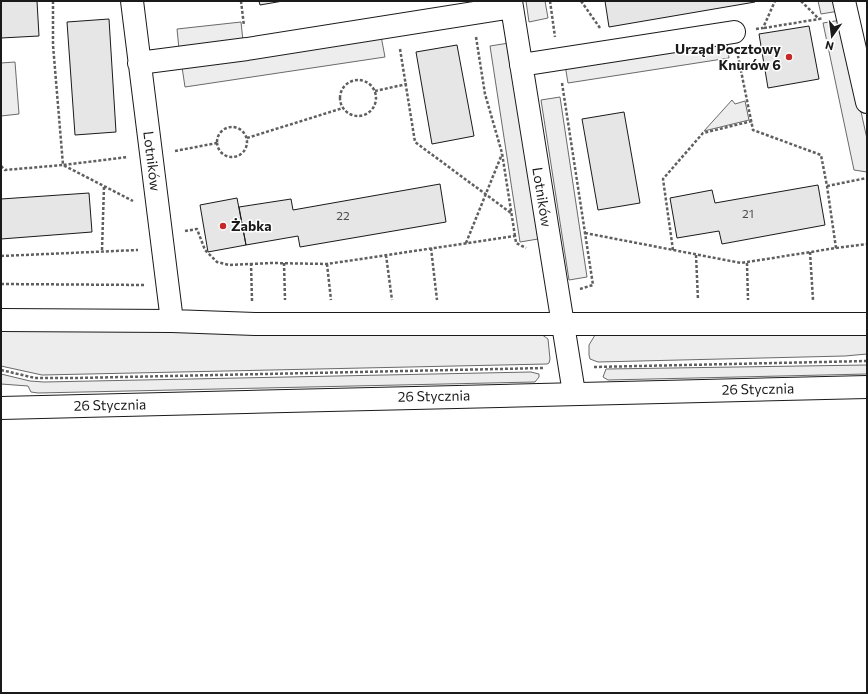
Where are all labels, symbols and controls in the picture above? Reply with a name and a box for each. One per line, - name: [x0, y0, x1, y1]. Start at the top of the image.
- north arrow: [812, 16, 852, 56]
- text: N: [824, 39, 835, 53]
- place label: Urząd Pocztowy Knurów 6: [675, 40, 781, 73]
- marker: Urząd Pocztowy Knurów 6: [784, 52, 794, 62]
- street label: Lotników: [140, 130, 165, 192]
- street label: Lotników: [529, 166, 556, 228]
- house number: 21: [742, 206, 754, 220]
- house number: 22: [336, 208, 350, 222]
- place label: Żabka: [231, 217, 272, 234]
- marker: Żabka: [218, 221, 228, 231]
- street label: 26 Stycznia: [722, 379, 794, 398]
- street label: 26 Stycznia: [398, 386, 470, 405]
- street label: 26 Stycznia: [74, 395, 146, 414]

